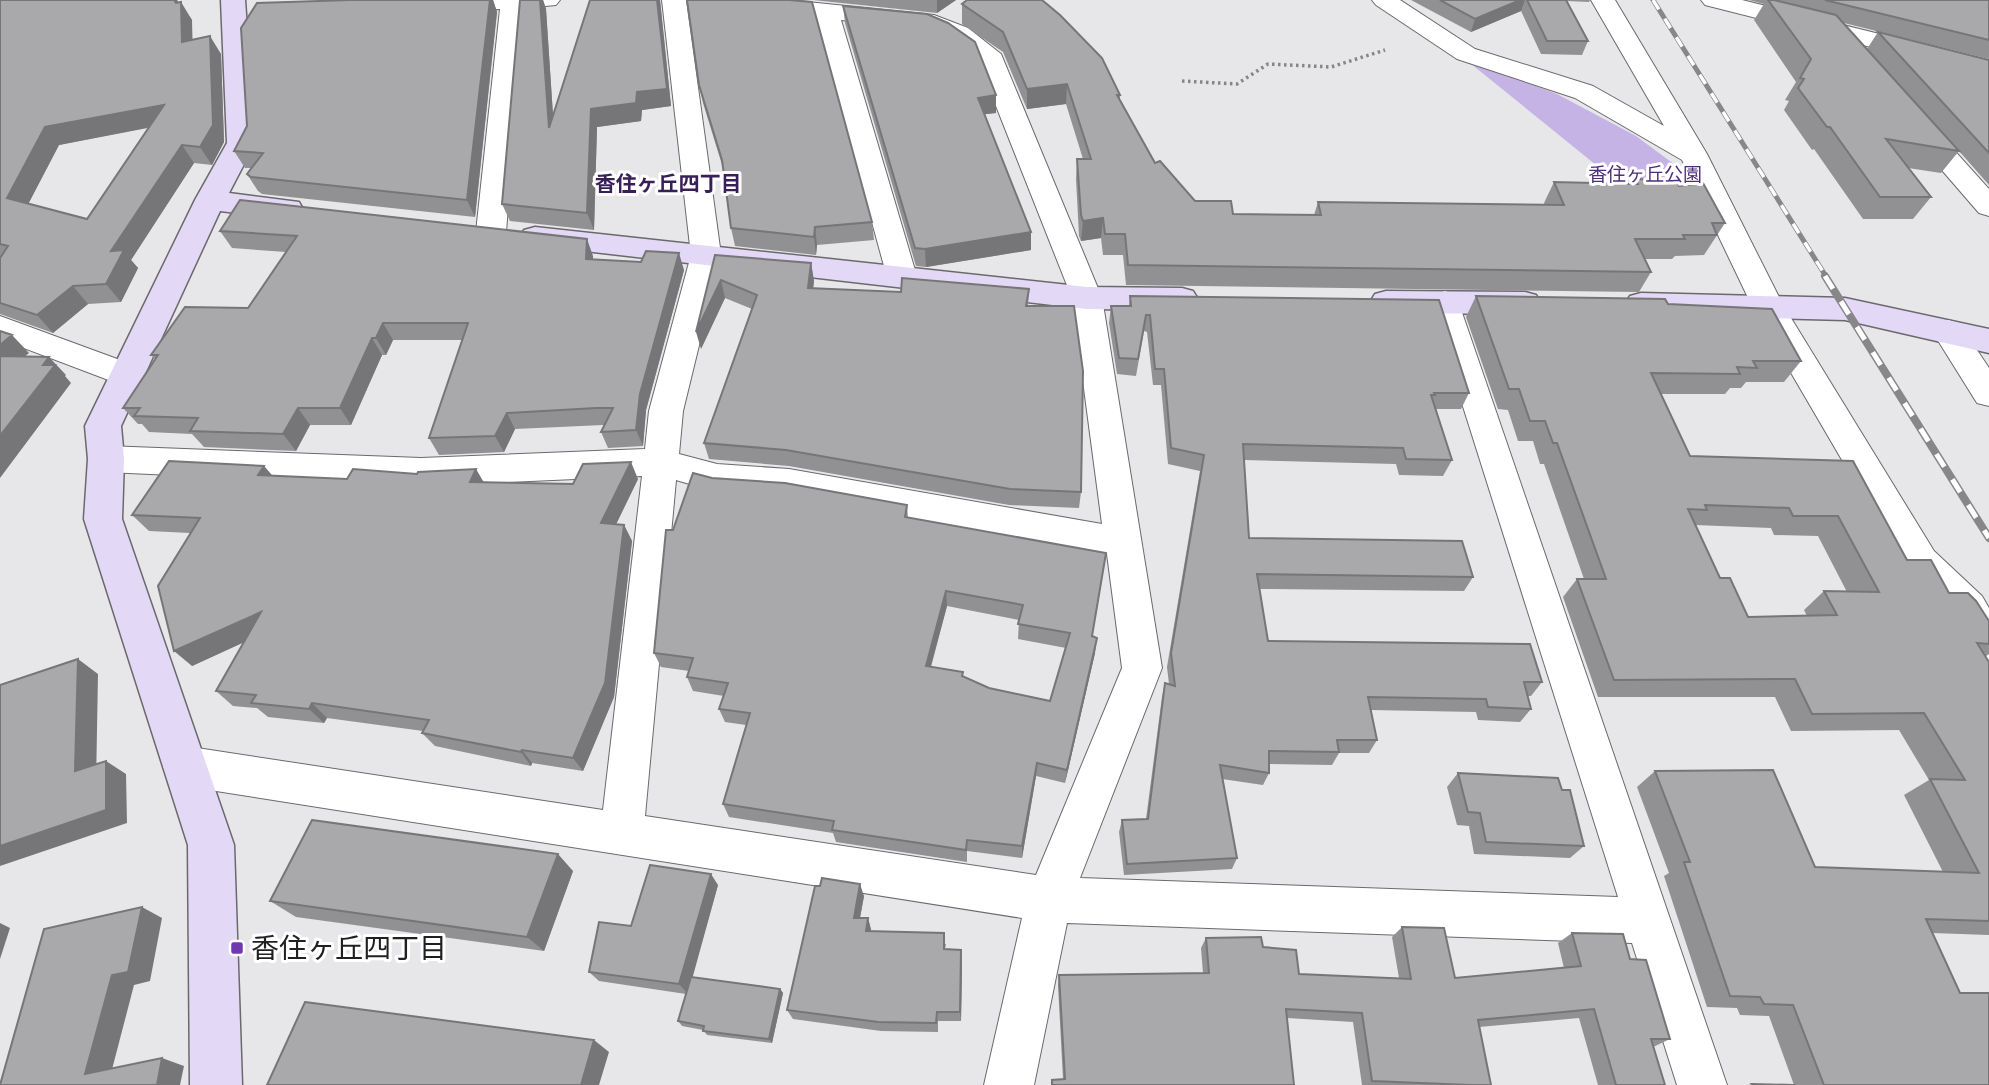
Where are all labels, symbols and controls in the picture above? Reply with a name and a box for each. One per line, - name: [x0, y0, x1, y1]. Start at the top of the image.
- park label: 香住ヶ丘公園: [1588, 163, 1702, 186]
- district label: 香住ヶ丘四丁目: [595, 171, 742, 196]
- place label: 香住ヶ丘四丁目: [251, 931, 447, 965]
- marker: 香住ヶ丘四丁目: [229, 940, 245, 956]

